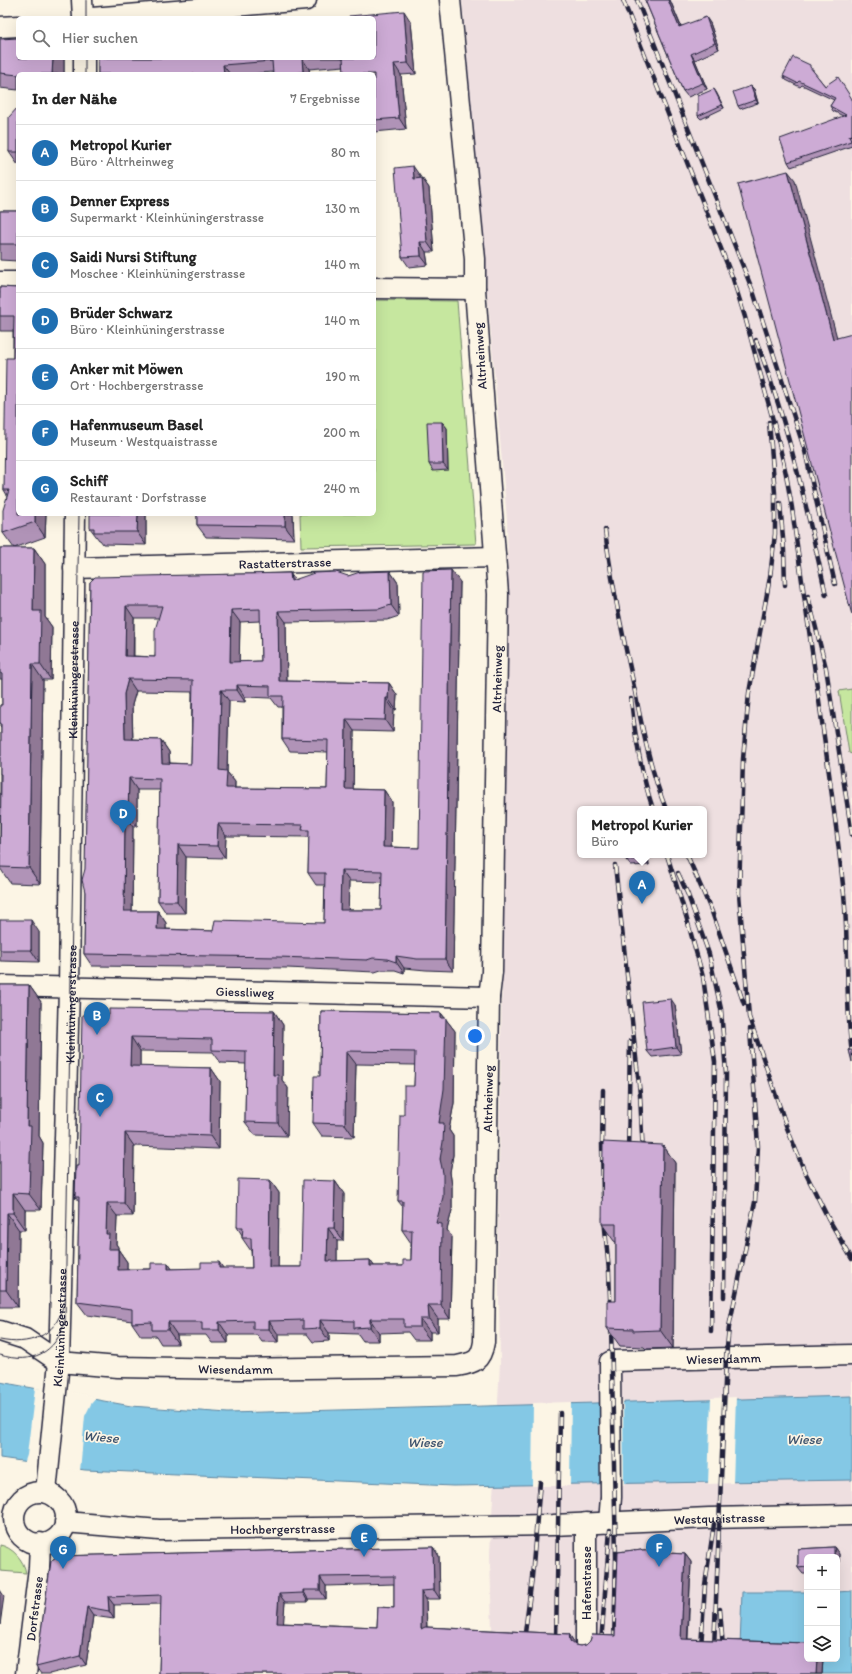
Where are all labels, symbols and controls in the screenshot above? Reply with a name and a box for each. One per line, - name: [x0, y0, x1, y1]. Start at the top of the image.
- search box: [16, 16, 376, 60]
- icon: search: [30, 27, 52, 49]
- text: Hier suchen: [62, 29, 138, 47]
- text: In der Nähe: [32, 88, 117, 108]
- text: 7 Ergebnisse: [290, 91, 360, 106]
- text: Metropol Kurier: [70, 136, 171, 154]
- text: A: [41, 145, 49, 160]
- text: 80 m: [331, 145, 360, 160]
- text: Büro · Altrheinweg: [70, 154, 174, 169]
- text: Denner Express: [70, 192, 169, 210]
- text: B: [41, 201, 49, 216]
- text: 130 m: [325, 201, 360, 216]
- text: Supermarkt · Kleinhüningerstrasse: [70, 210, 264, 225]
- text: Saidi Nursi Stiftung: [70, 248, 196, 266]
- text: C: [41, 257, 49, 272]
- text: 140 m: [324, 257, 360, 272]
- text: Moschee · Kleinhüningerstrasse: [70, 266, 245, 281]
- text: Brüder Schwarz: [70, 304, 172, 322]
- text: D: [41, 313, 49, 328]
- text: 140 m: [324, 313, 360, 328]
- text: Büro · Kleinhüningerstrasse: [70, 322, 225, 337]
- street label: Altrheinweg: [470, 322, 490, 390]
- text: Anker mit Möwen: [70, 360, 183, 378]
- text: E: [41, 369, 49, 384]
- text: 190 m: [325, 369, 360, 384]
- text: Ort · Hochbergerstrasse: [70, 378, 203, 393]
- text: Hafenmuseum Basel: [70, 416, 203, 434]
- text: F: [42, 425, 48, 440]
- text: 200 m: [323, 425, 360, 440]
- text: Museum · Westquaistrasse: [70, 434, 217, 449]
- text: Schiff: [70, 472, 108, 490]
- text: G: [41, 481, 49, 496]
- text: 240 m: [323, 481, 360, 496]
- text: Restaurant · Dorfstrasse: [70, 490, 207, 505]
- street label: Rastatterstrasse: [238, 554, 332, 571]
- street label: Kleinhüningerstrasse: [65, 620, 81, 739]
- street label: Altrheinweg: [489, 645, 505, 713]
- pin: D: [110, 800, 136, 833]
- popup: [577, 806, 707, 858]
- text: Metropol Kurier: [591, 816, 693, 834]
- text: Büro: [591, 834, 619, 849]
- pin: A: [629, 871, 655, 904]
- street label: Kleinhüningerstrasse: [62, 944, 79, 1063]
- street label: Giessliweg: [215, 983, 275, 1000]
- pin: B: [84, 1002, 110, 1035]
- your location: [465, 1026, 485, 1046]
- street label: Altrheinweg: [480, 1065, 496, 1132]
- pin: C: [87, 1084, 113, 1117]
- street label: Kleinhüningerstrasse: [49, 1268, 69, 1387]
- street label: Wiesendamm: [686, 1350, 762, 1367]
- street label: Wiesendamm: [198, 1361, 274, 1377]
- water label: Wiese: [83, 1427, 121, 1447]
- water label: Wiese: [786, 1431, 823, 1448]
- water label: Wiese: [407, 1434, 444, 1451]
- street label: Westquaistrasse: [673, 1509, 765, 1527]
- street label: Hochbergerstrasse: [230, 1520, 335, 1537]
- pin: E: [351, 1524, 377, 1557]
- pin: F: [646, 1534, 672, 1567]
- pin: G: [50, 1536, 76, 1569]
- street label: Hafenstrasse: [579, 1546, 594, 1620]
- map controls: [804, 1554, 840, 1662]
- button: +: [804, 1554, 840, 1590]
- street label: Dorfstrasse: [23, 1575, 45, 1642]
- button: −: [804, 1590, 840, 1626]
- button: layers: [804, 1626, 840, 1662]

